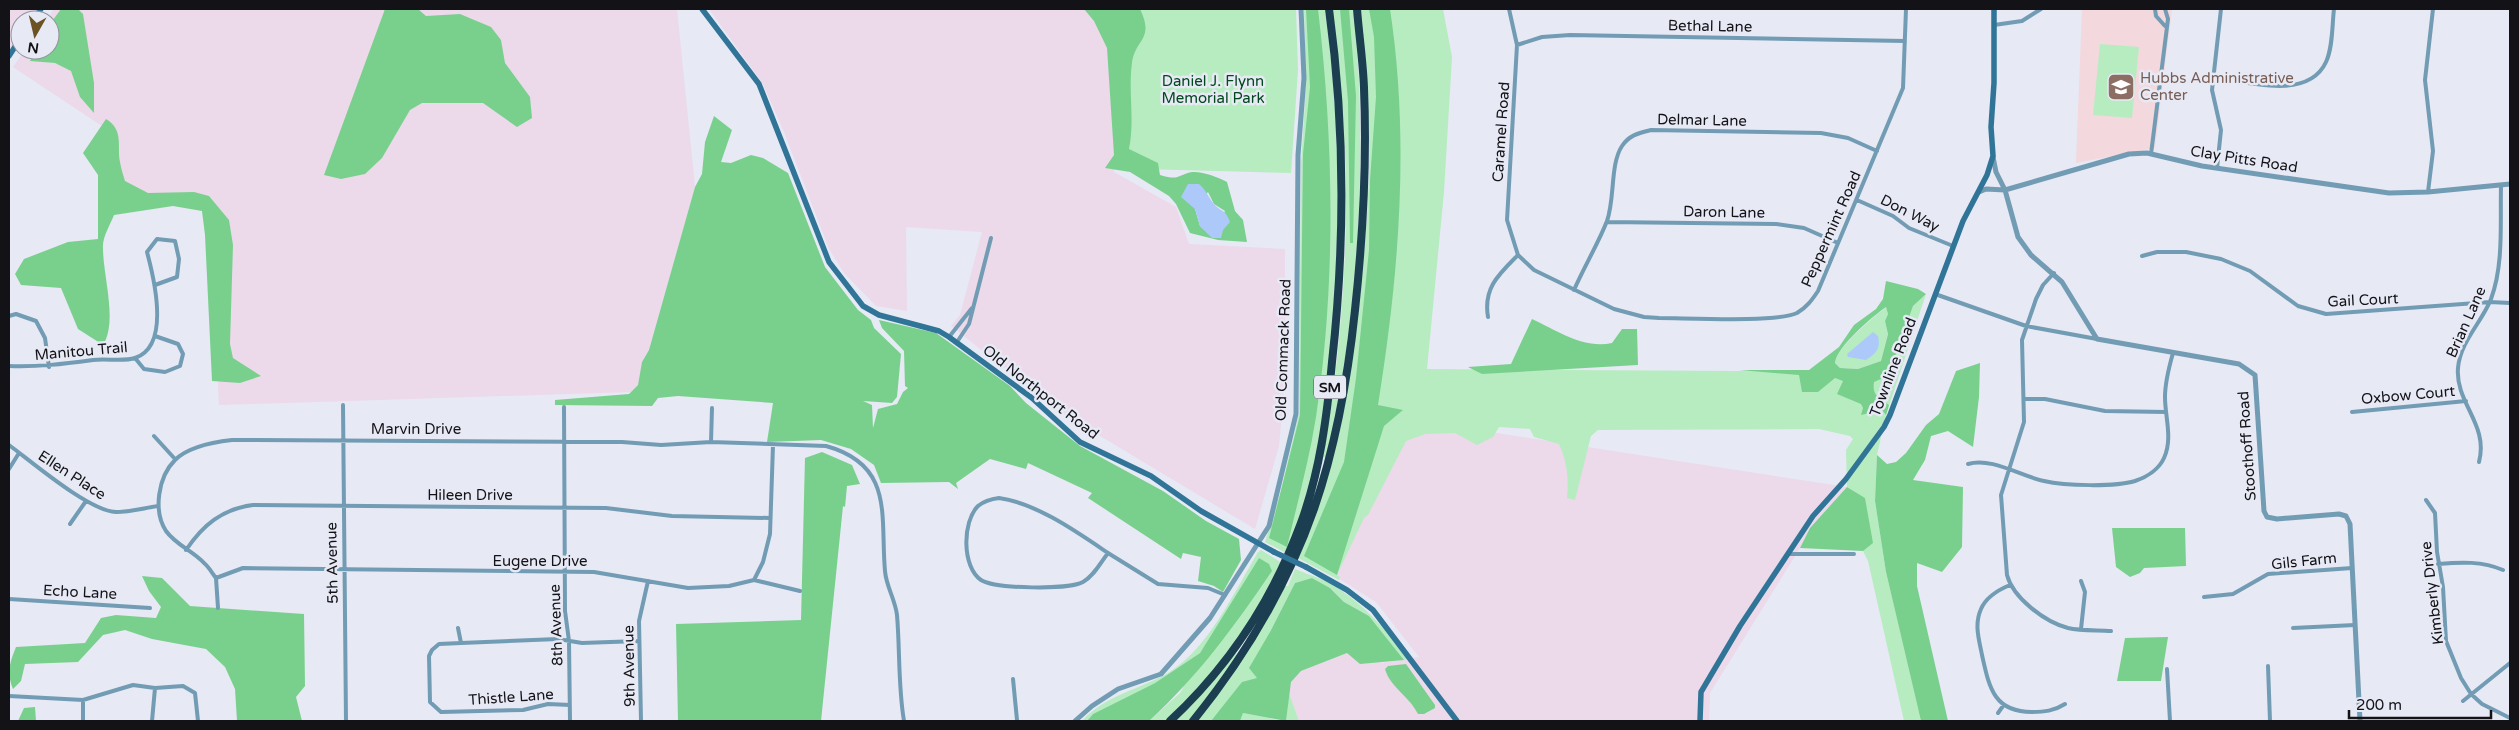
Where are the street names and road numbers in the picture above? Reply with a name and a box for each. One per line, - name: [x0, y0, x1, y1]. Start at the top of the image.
- street label: Bethal Lane: [1668, 16, 1752, 36]
- street label: Caramel Road: [1489, 81, 1513, 183]
- street label: Delmar Lane: [1657, 110, 1747, 130]
- street label: Clay Pitts Road: [2189, 142, 2299, 176]
- street label: Peppermint Road: [1797, 168, 1865, 290]
- street label: Don Way: [1877, 190, 1943, 236]
- street label: Daron Lane: [1683, 202, 1765, 222]
- street label: Old Commack Road: [1272, 279, 1294, 421]
- street label: Brian Lane: [2442, 284, 2490, 360]
- street label: Gail Court: [2327, 289, 2399, 311]
- street label: Townline Road: [1866, 315, 1920, 419]
- street label: Manitou Trail: [34, 338, 128, 364]
- street label: Old Northport Road: [979, 341, 1103, 443]
- road number: SM: [1314, 376, 1346, 398]
- street label: Oxbow Court: [2360, 382, 2456, 408]
- street label: Stoothoff Road: [2234, 391, 2260, 501]
- street label: Marvin Drive: [371, 420, 461, 438]
- street label: Ellen Place: [35, 446, 109, 504]
- street label: Hileen Drive: [427, 486, 513, 504]
- street label: 5th Avenue: [322, 522, 342, 604]
- street label: Kimberly Drive: [2417, 540, 2447, 646]
- street label: Gils Farm: [2270, 549, 2338, 573]
- street label: Eugene Drive: [493, 552, 587, 570]
- street label: Echo Lane: [42, 581, 118, 603]
- street label: 8th Avenue: [546, 584, 566, 666]
- street label: 9th Avenue: [619, 625, 639, 707]
- street label: Thistle Lane: [468, 685, 554, 709]

